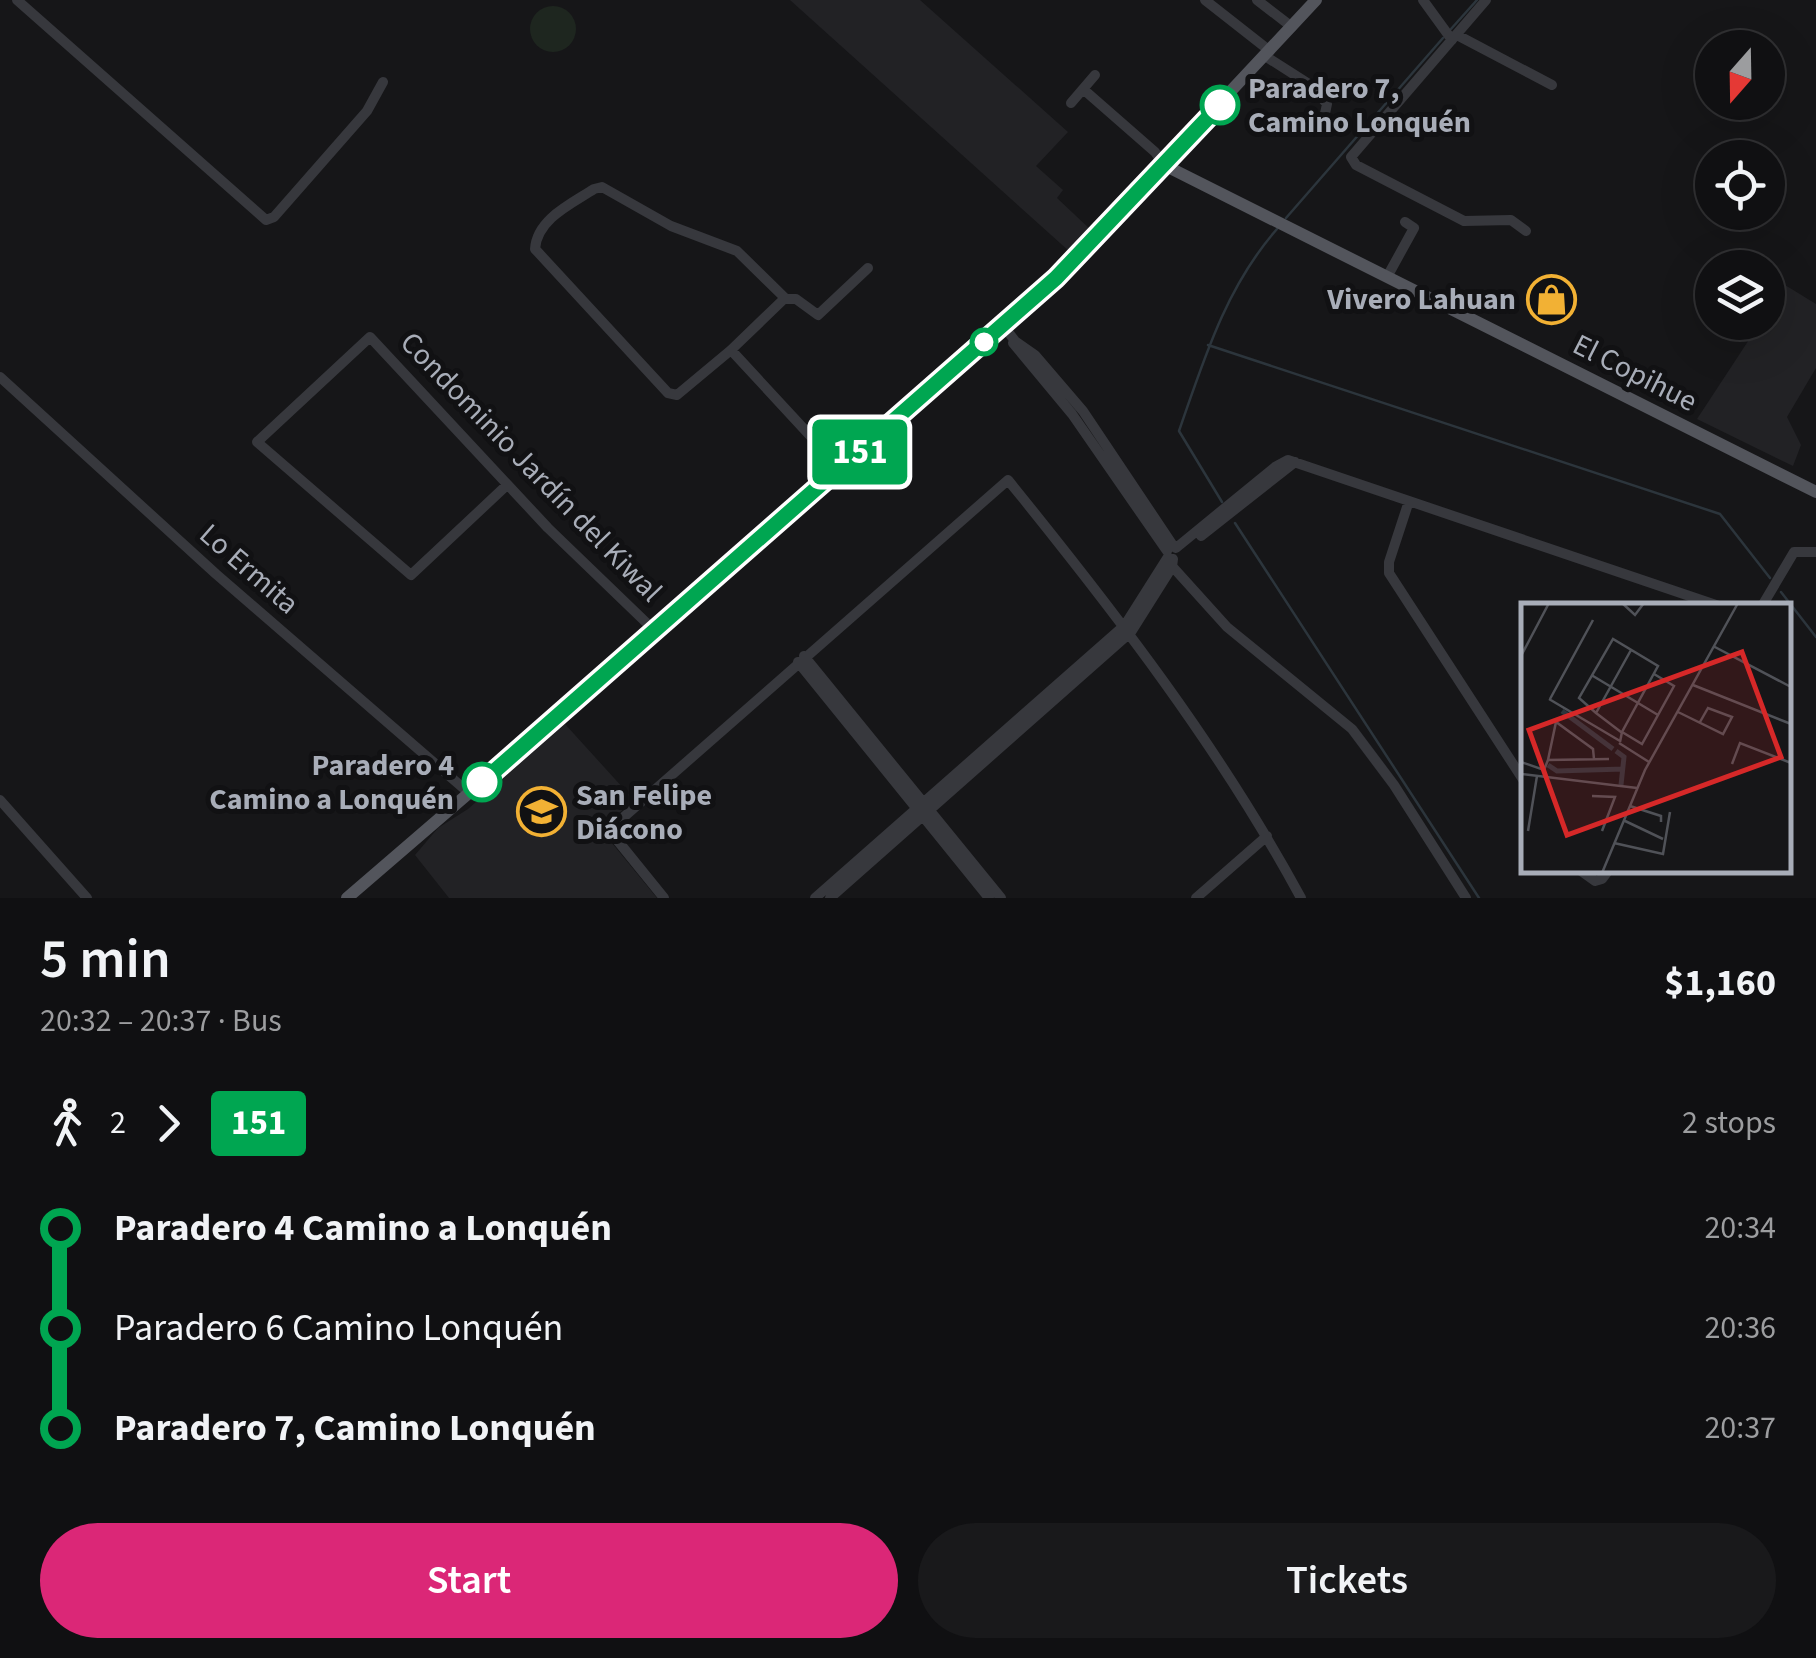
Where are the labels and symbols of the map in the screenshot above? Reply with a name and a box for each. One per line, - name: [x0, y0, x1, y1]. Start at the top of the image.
- north arrow: [1695, 30, 1785, 120]
- place label: Paradero 7, Camino Lonquén: [1248, 67, 1471, 144]
- marker: Paradero 7, Camino Lonquén: [1201, 86, 1239, 124]
- shop icon: Vivero Lahuan: [1525, 273, 1577, 325]
- place label: Vivero Lahuan: [1326, 278, 1516, 321]
- street label: Condominio Jardín del Kiwal: [390, 322, 672, 612]
- street label: El Copihue: [1565, 323, 1705, 423]
- unlabelled marker: [971, 329, 997, 355]
- line badge: 151: [802, 420, 918, 484]
- street label: Lo Ermita: [190, 514, 308, 624]
- inset map: [1521, 603, 1791, 873]
- place label: Paradero 4 Camino a Lonquén: [209, 744, 454, 821]
- marker: Paradero 4 Camino a Lonquén: [463, 763, 501, 801]
- place label: San Felipe Diácono: [576, 774, 712, 851]
- school or university icon: San Felipe Diácono: [515, 786, 567, 838]

